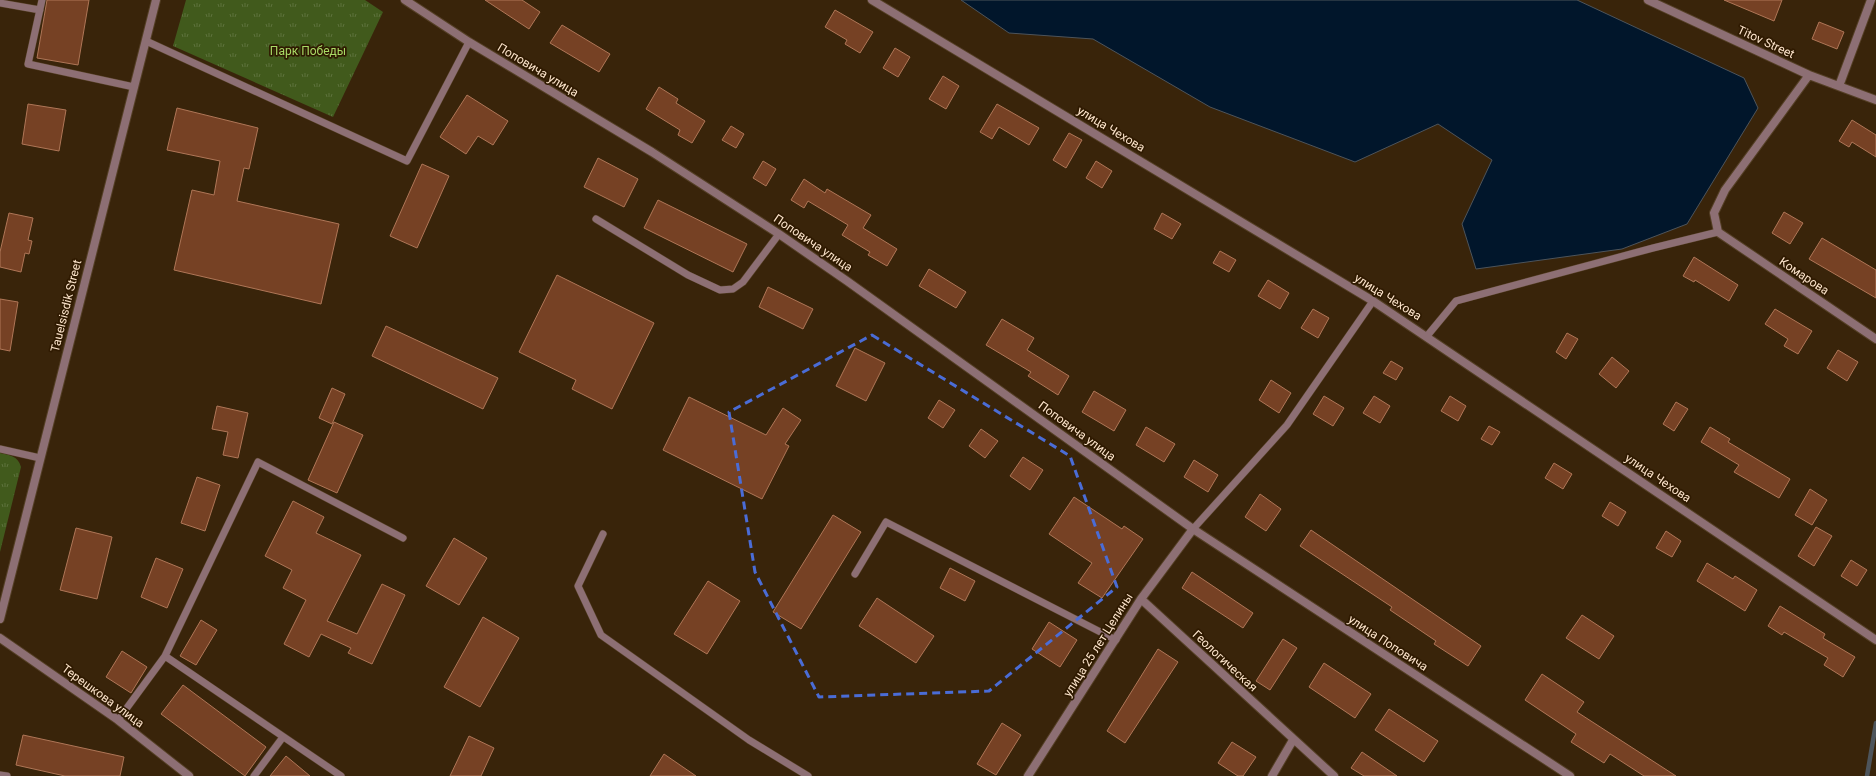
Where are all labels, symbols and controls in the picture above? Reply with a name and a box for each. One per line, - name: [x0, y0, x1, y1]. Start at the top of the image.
- street label: Titov Street: [1735, 23, 1797, 61]
- street label: Поповича улица: [495, 40, 581, 100]
- park label: Парк Победы: [270, 44, 346, 58]
- street label: улица Чехова: [1075, 103, 1147, 155]
- street label: Поповича улица: [771, 211, 855, 275]
- street label: Комарова: [1777, 254, 1831, 298]
- street label: Tauelsisdik Street: [48, 258, 84, 354]
- street label: улица Чехова: [1352, 271, 1424, 323]
- street label: Поповича улица: [1036, 398, 1118, 464]
- street label: улица Чехова: [1622, 451, 1694, 505]
- street label: улица 25 лет Целины: [1060, 591, 1136, 699]
- street label: улица Поповича: [1346, 612, 1430, 674]
- street label: Геологическая: [1190, 628, 1260, 694]
- street label: Терешкова улица: [59, 661, 147, 731]

